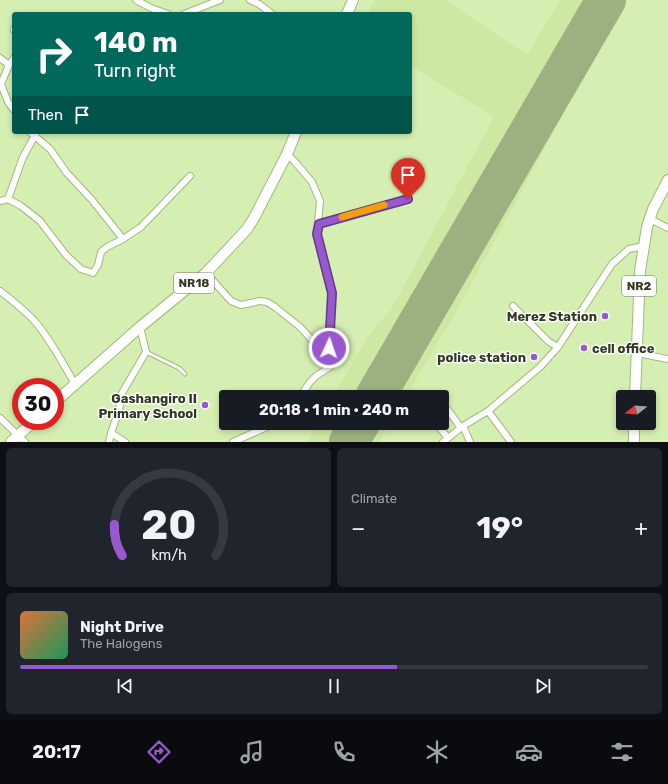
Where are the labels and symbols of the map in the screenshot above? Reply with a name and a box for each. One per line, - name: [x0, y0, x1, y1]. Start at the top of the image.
- pin: [391, 158, 425, 199]
- road number: NR18: [174, 273, 214, 293]
- road number: NR2: [622, 276, 656, 296]
- place label: Merez Station: [507, 309, 597, 324]
- marker: Merez Station: [600, 311, 610, 321]
- position arrow: [308, 327, 350, 369]
- place label: cell office: [592, 341, 655, 356]
- marker: cell office: [579, 343, 589, 353]
- place label: police station: [437, 350, 526, 365]
- marker: police station: [529, 352, 539, 362]
- speed limit sign: 30: [12, 378, 64, 430]
- north arrow: [616, 390, 656, 430]
- place label: Gashangiro II Primary School: [99, 391, 197, 421]
- marker: Gashangiro II Primary School: [200, 400, 210, 410]

